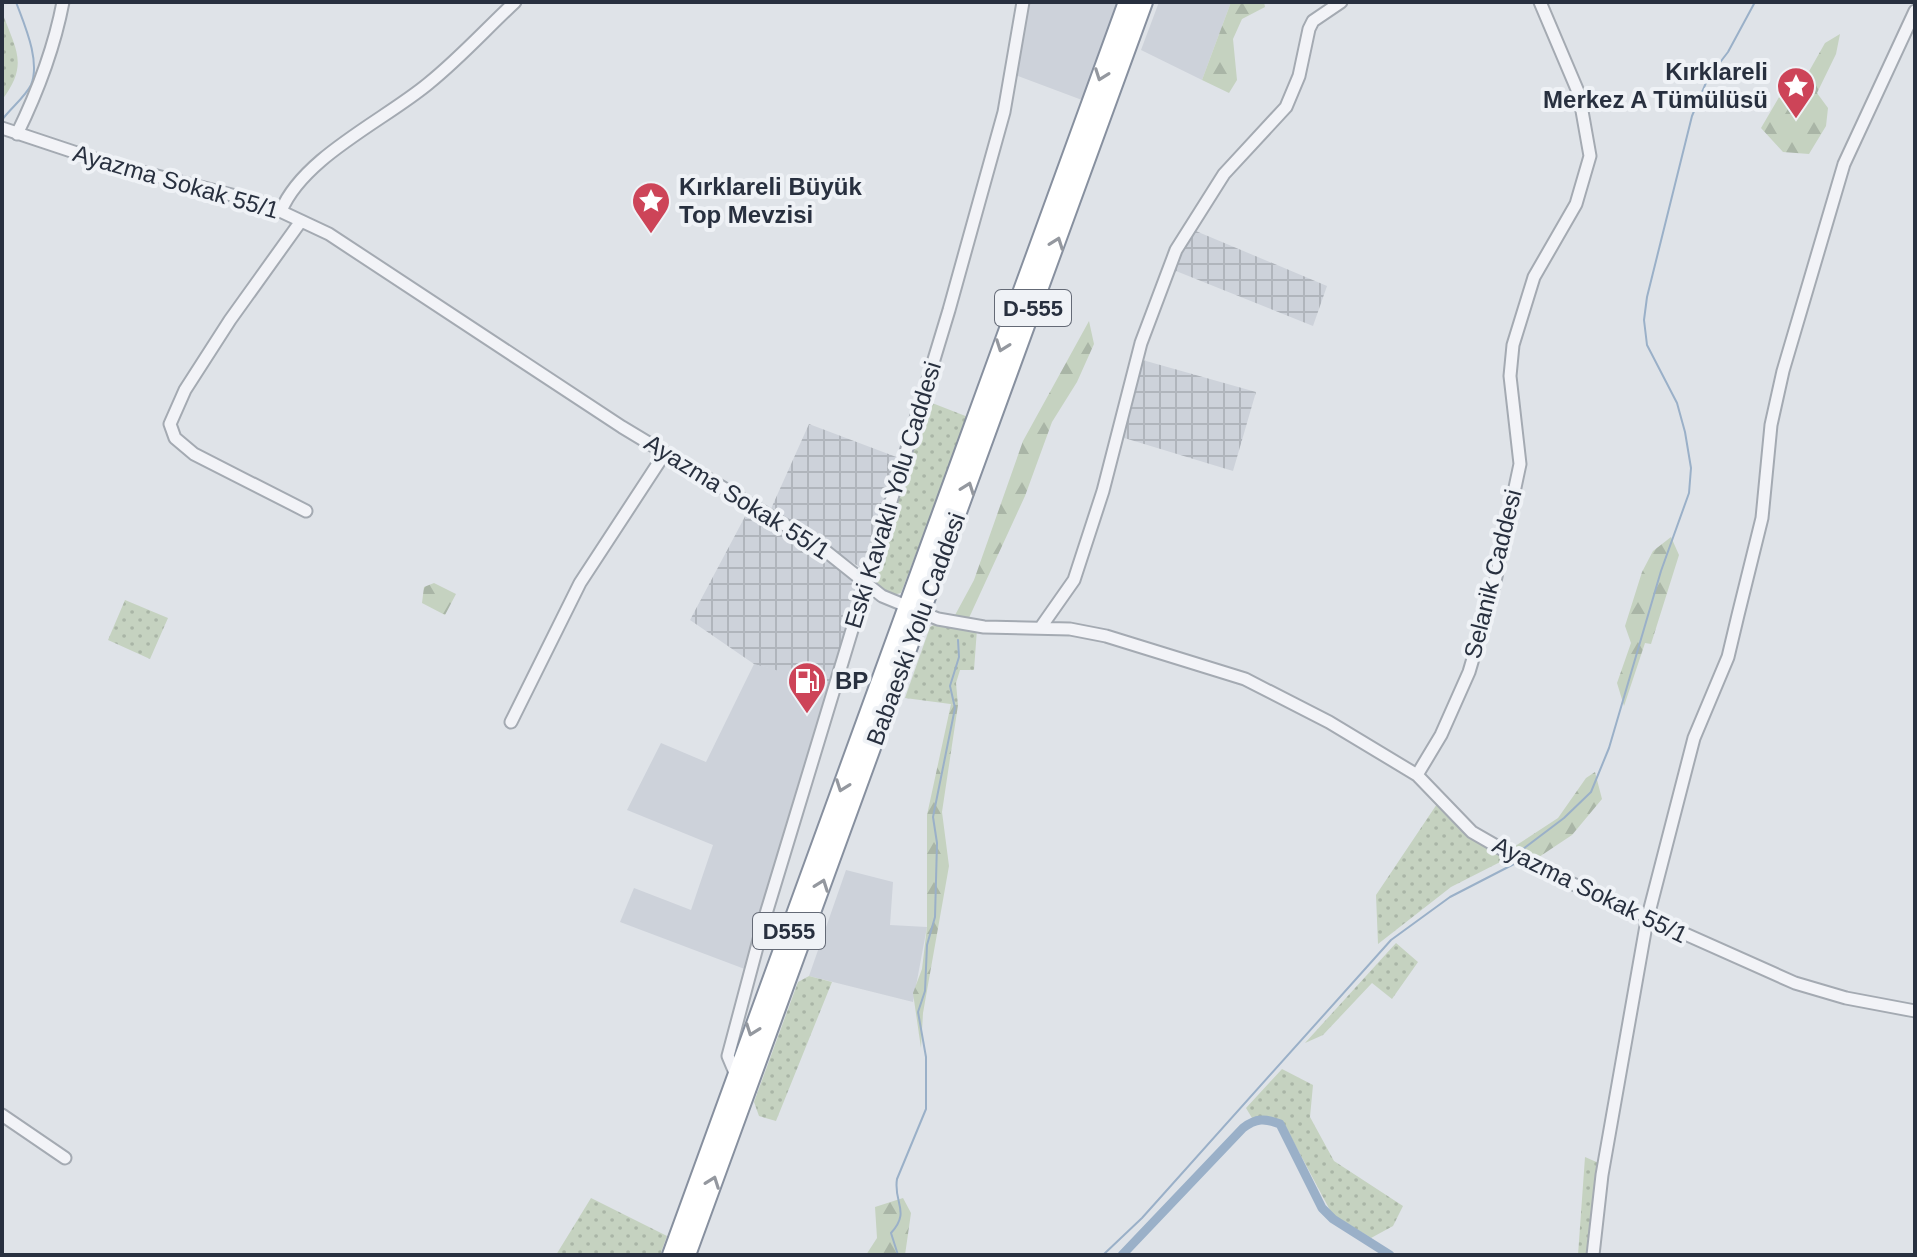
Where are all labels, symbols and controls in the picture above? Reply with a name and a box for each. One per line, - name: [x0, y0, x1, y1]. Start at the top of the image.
- place label: Kırklareli Merkez A Tümülüsü: [1543, 58, 1768, 113]
- place icon: Kırklareli Merkez A Tümülüsü: [1775, 65, 1817, 120]
- one-way arrow: [1094, 68, 1111, 82]
- street label: Ayazma Sokak 55/1: [70, 139, 282, 224]
- place label: Kırklareli Büyük Top Mevzisi: [679, 173, 862, 228]
- place icon: Kırklareli Büyük Top Mevzisi: [630, 180, 672, 235]
- one-way arrow: [1047, 237, 1064, 251]
- road number: D-555: [995, 290, 1071, 326]
- one-way arrow: [996, 338, 1012, 352]
- street label: Eski Kavaklı Yolu Caddesi: [839, 358, 946, 631]
- street label: Ayazma Sokak 55/1: [640, 429, 835, 564]
- one-way arrow: [958, 482, 975, 496]
- street label: Selanik Caddesi: [1458, 486, 1527, 661]
- street label: Babaeski Yolu Caddesi: [861, 509, 970, 749]
- fuel station icon: BP: [786, 660, 828, 715]
- place label: BP: [835, 667, 868, 694]
- one-way arrow: [835, 778, 852, 792]
- street label: Ayazma Sokak 55/1: [1489, 831, 1692, 948]
- one-way arrow: [813, 879, 829, 893]
- road number: D555: [753, 913, 825, 949]
- one-way arrow: [746, 1023, 762, 1037]
- one-way arrow: [704, 1176, 720, 1190]

